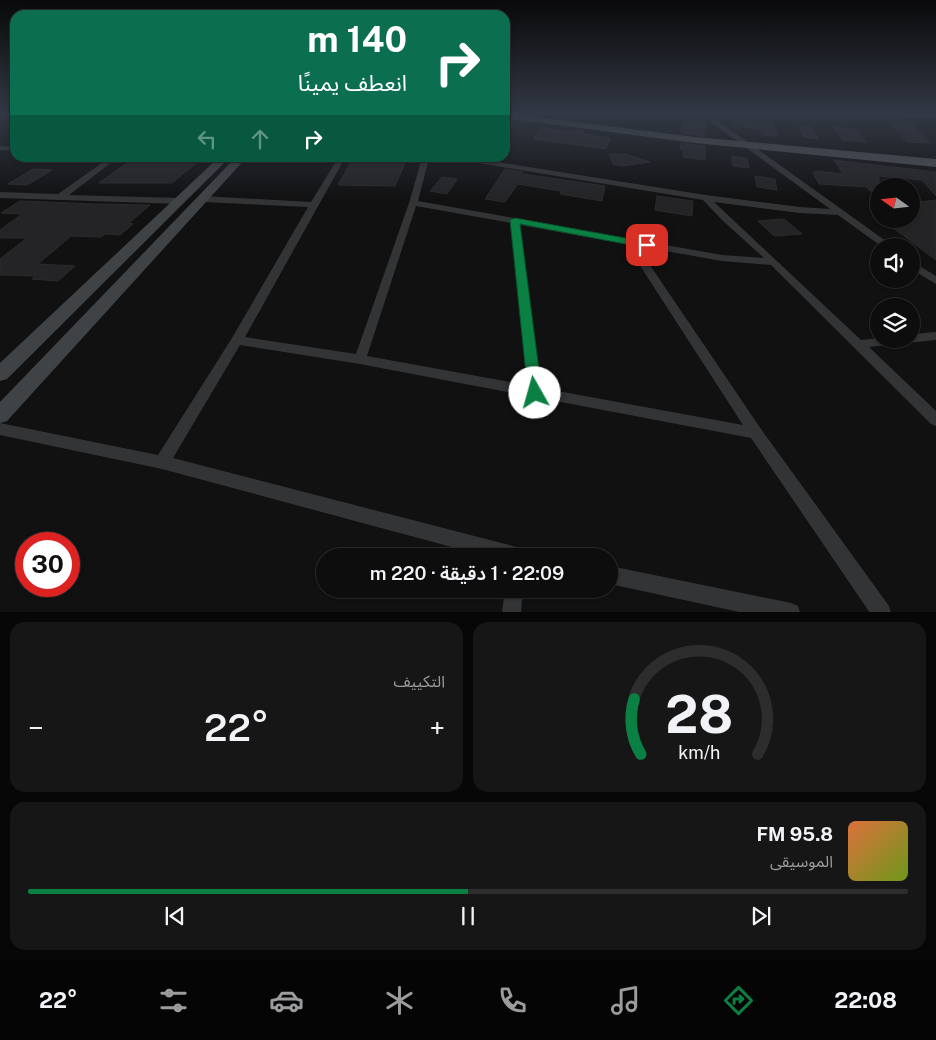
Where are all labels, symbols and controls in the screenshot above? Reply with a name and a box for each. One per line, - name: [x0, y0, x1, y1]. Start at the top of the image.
- text: 140 m: [307, 19, 407, 60]
- icon: right: [425, 30, 490, 95]
- text: انعطف يمينًا: [298, 70, 407, 96]
- icon: left: [193, 125, 221, 153]
- icon: ahead: [246, 125, 274, 153]
- icon: right: [299, 125, 327, 153]
- north arrow: [870, 178, 920, 228]
- map controls: [870, 178, 920, 348]
- pin: [626, 224, 668, 266]
- icon: arrive: [633, 231, 661, 259]
- button: sound: [870, 238, 920, 288]
- button: layers: [870, 298, 920, 348]
- position arrow: [508, 366, 560, 418]
- speed limit sign: 30: [15, 532, 80, 597]
- text: 22:09 · 1 دقيقة · 220 m: [370, 562, 564, 584]
- text: التكييف: [393, 672, 445, 691]
- text: 28: [666, 684, 733, 745]
- text: 22°: [204, 705, 269, 750]
- text: −: [28, 711, 44, 744]
- text: +: [429, 711, 445, 744]
- text: km/h: [678, 742, 721, 763]
- text: 95.8 FM: [756, 823, 833, 845]
- text: الموسيقى: [770, 852, 833, 871]
- icon: previous: [161, 902, 189, 930]
- icon: pause: [454, 902, 482, 930]
- icon: next: [747, 902, 775, 930]
- icon: filters: [156, 983, 191, 1018]
- icon: car: [269, 983, 304, 1018]
- icon: climate: [382, 983, 417, 1018]
- icon: phone: [495, 983, 530, 1018]
- icon: music: [608, 983, 643, 1018]
- icon: directions: [721, 983, 756, 1018]
- text: 22°: [39, 987, 77, 1013]
- text: 22:08: [834, 987, 897, 1013]

